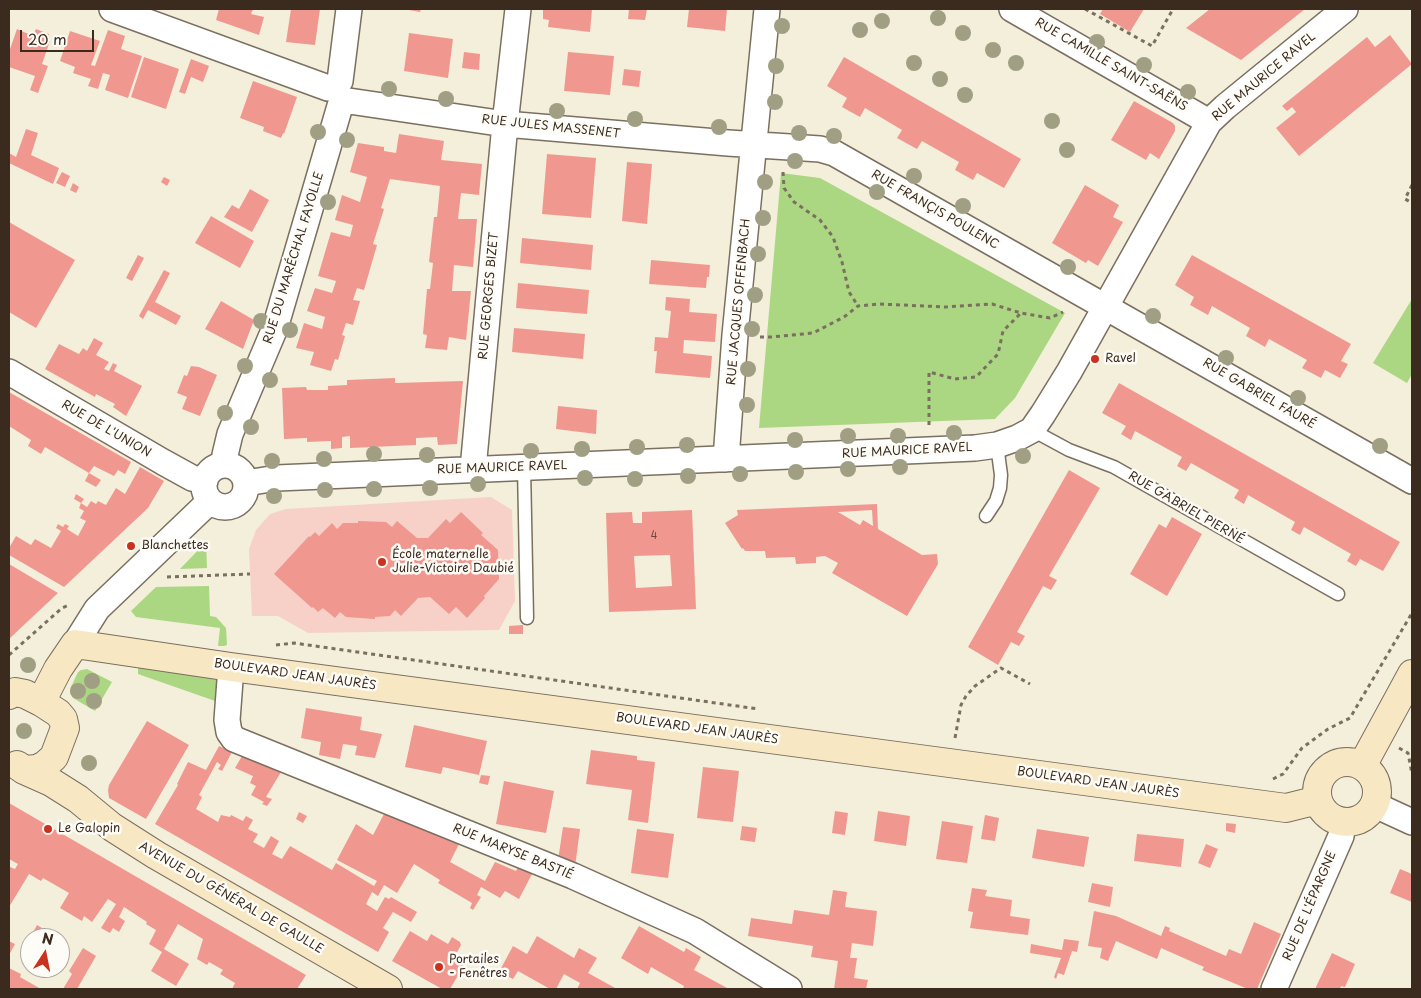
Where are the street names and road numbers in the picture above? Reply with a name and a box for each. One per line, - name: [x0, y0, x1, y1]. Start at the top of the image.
- street label: RUE CAMILLE SAINT-SAËNS: [1032, 15, 1190, 115]
- street label: RUE MAURICE RAVEL: [1209, 30, 1319, 124]
- street label: RUE JULES MASSENET: [481, 113, 621, 141]
- street label: RUE FRANÇIS POULENC: [869, 168, 1001, 252]
- street label: RUE DU MARÉCHAL FAYOLLE: [261, 170, 327, 346]
- street label: RUE JACQUES OFFENBACH: [725, 218, 753, 386]
- street label: RUE GEORGES BIZET: [476, 232, 502, 360]
- street label: RUE GABRIEL FAURÉ: [1200, 356, 1318, 432]
- street label: RUE DE L'UNION: [59, 398, 153, 460]
- street label: RUE MAURICE RAVEL: [841, 440, 973, 462]
- street label: RUE MAURICE RAVEL: [437, 459, 567, 477]
- street label: RUE GABRIEL PIERNÉ: [1125, 469, 1247, 547]
- street label: BOULEVARD JEAN JAURÈS: [213, 656, 377, 694]
- street label: BOULEVARD JEAN JAURÈS: [615, 710, 779, 748]
- street label: BOULEVARD JEAN JAURÈS: [1016, 764, 1180, 802]
- street label: RUE MARYSE BASTIÉ: [451, 821, 575, 883]
- street label: AVENUE DU GÉNÉRAL DE GAULLE: [136, 839, 326, 957]
- street label: RUE DE L'ÉPARGNE: [1280, 849, 1340, 963]

